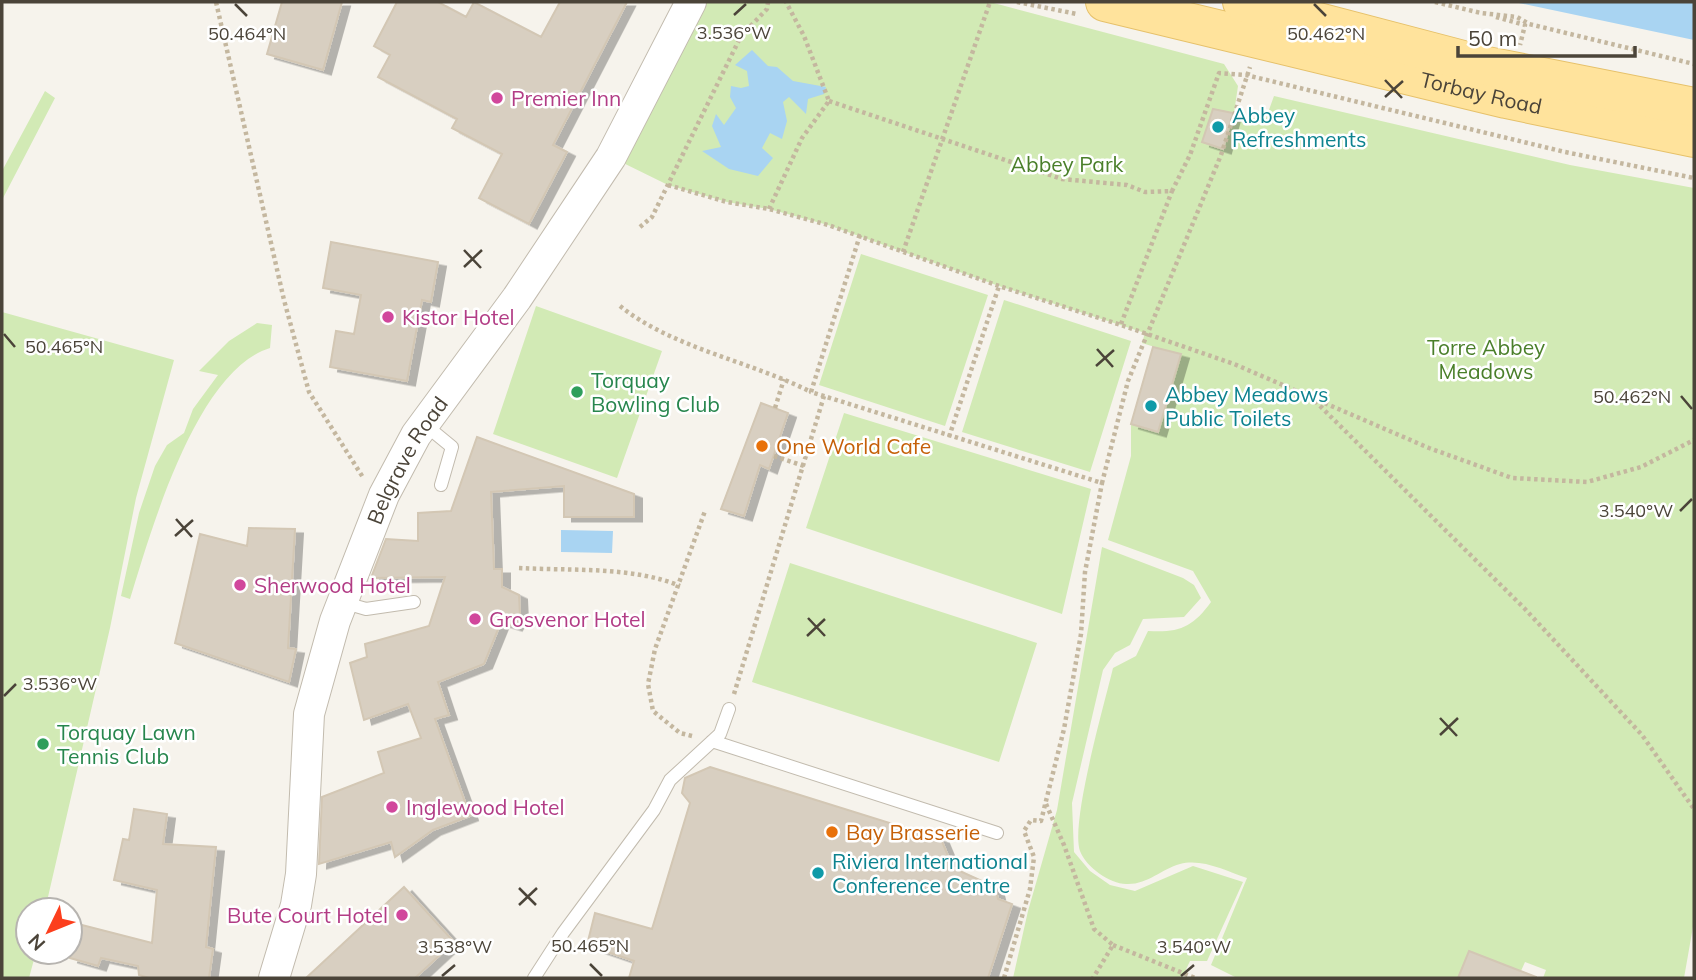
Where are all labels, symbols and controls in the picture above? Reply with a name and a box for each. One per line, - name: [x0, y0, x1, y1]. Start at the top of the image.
- scale bar: [1458, 14, 1635, 58]
- text: 3.536°W: [697, 21, 771, 44]
- text: 50.464°N: [208, 22, 286, 45]
- text: 50.462°N: [1287, 22, 1365, 45]
- text: 50 m: [1468, 25, 1517, 51]
- street label: Torbay Road: [1418, 66, 1544, 119]
- place label: Premier Inn: [511, 85, 621, 111]
- marker: Premier Inn: [489, 90, 505, 106]
- place label: Abbey Refreshments: [1232, 102, 1366, 152]
- marker: Abbey Refreshments: [1210, 119, 1226, 135]
- park label: Abbey Park: [1011, 151, 1124, 177]
- place label: Kistor Hotel: [402, 304, 515, 330]
- marker: Kistor Hotel: [380, 309, 396, 325]
- park label: Torre Abbey Meadows: [1427, 334, 1545, 384]
- text: 50.465°N: [25, 335, 103, 358]
- place label: Torquay Bowling Club: [591, 367, 720, 417]
- place label: Abbey Meadows Public Toilets: [1165, 381, 1329, 431]
- marker: Torquay Bowling Club: [569, 384, 585, 400]
- text: 50.462°N: [1593, 385, 1671, 408]
- street label: Belgrave Road: [361, 391, 453, 528]
- marker: Abbey Meadows Public Toilets: [1143, 398, 1159, 414]
- place label: One World Cafe: [776, 433, 931, 459]
- marker: One World Cafe: [754, 438, 770, 454]
- text: 3.540°W: [1599, 499, 1673, 522]
- place label: Sherwood Hotel: [254, 572, 411, 598]
- marker: Sherwood Hotel: [232, 577, 248, 593]
- place label: Grosvenor Hotel: [489, 606, 646, 632]
- marker: Grosvenor Hotel: [467, 611, 483, 627]
- text: 3.536°W: [23, 672, 97, 695]
- place label: Torquay Lawn Tennis Club: [57, 719, 196, 769]
- marker: Torquay Lawn Tennis Club: [35, 736, 51, 752]
- place label: Inglewood Hotel: [406, 794, 565, 820]
- marker: Inglewood Hotel: [384, 799, 400, 815]
- place label: Bay Brasserie: [846, 819, 980, 845]
- marker: Bay Brasserie: [824, 824, 840, 840]
- place label: Riviera International Conference Centre: [832, 848, 1028, 898]
- marker: Riviera International Conference Centre: [810, 865, 826, 881]
- north arrow: [14, 896, 84, 966]
- place label: Bute Court Hotel: [227, 902, 388, 928]
- marker: Bute Court Hotel: [394, 907, 410, 923]
- text: N: [23, 929, 50, 956]
- text: 50.465°N: [551, 934, 629, 957]
- text: 3.538°W: [418, 935, 492, 958]
- text: 3.540°W: [1157, 935, 1231, 958]

